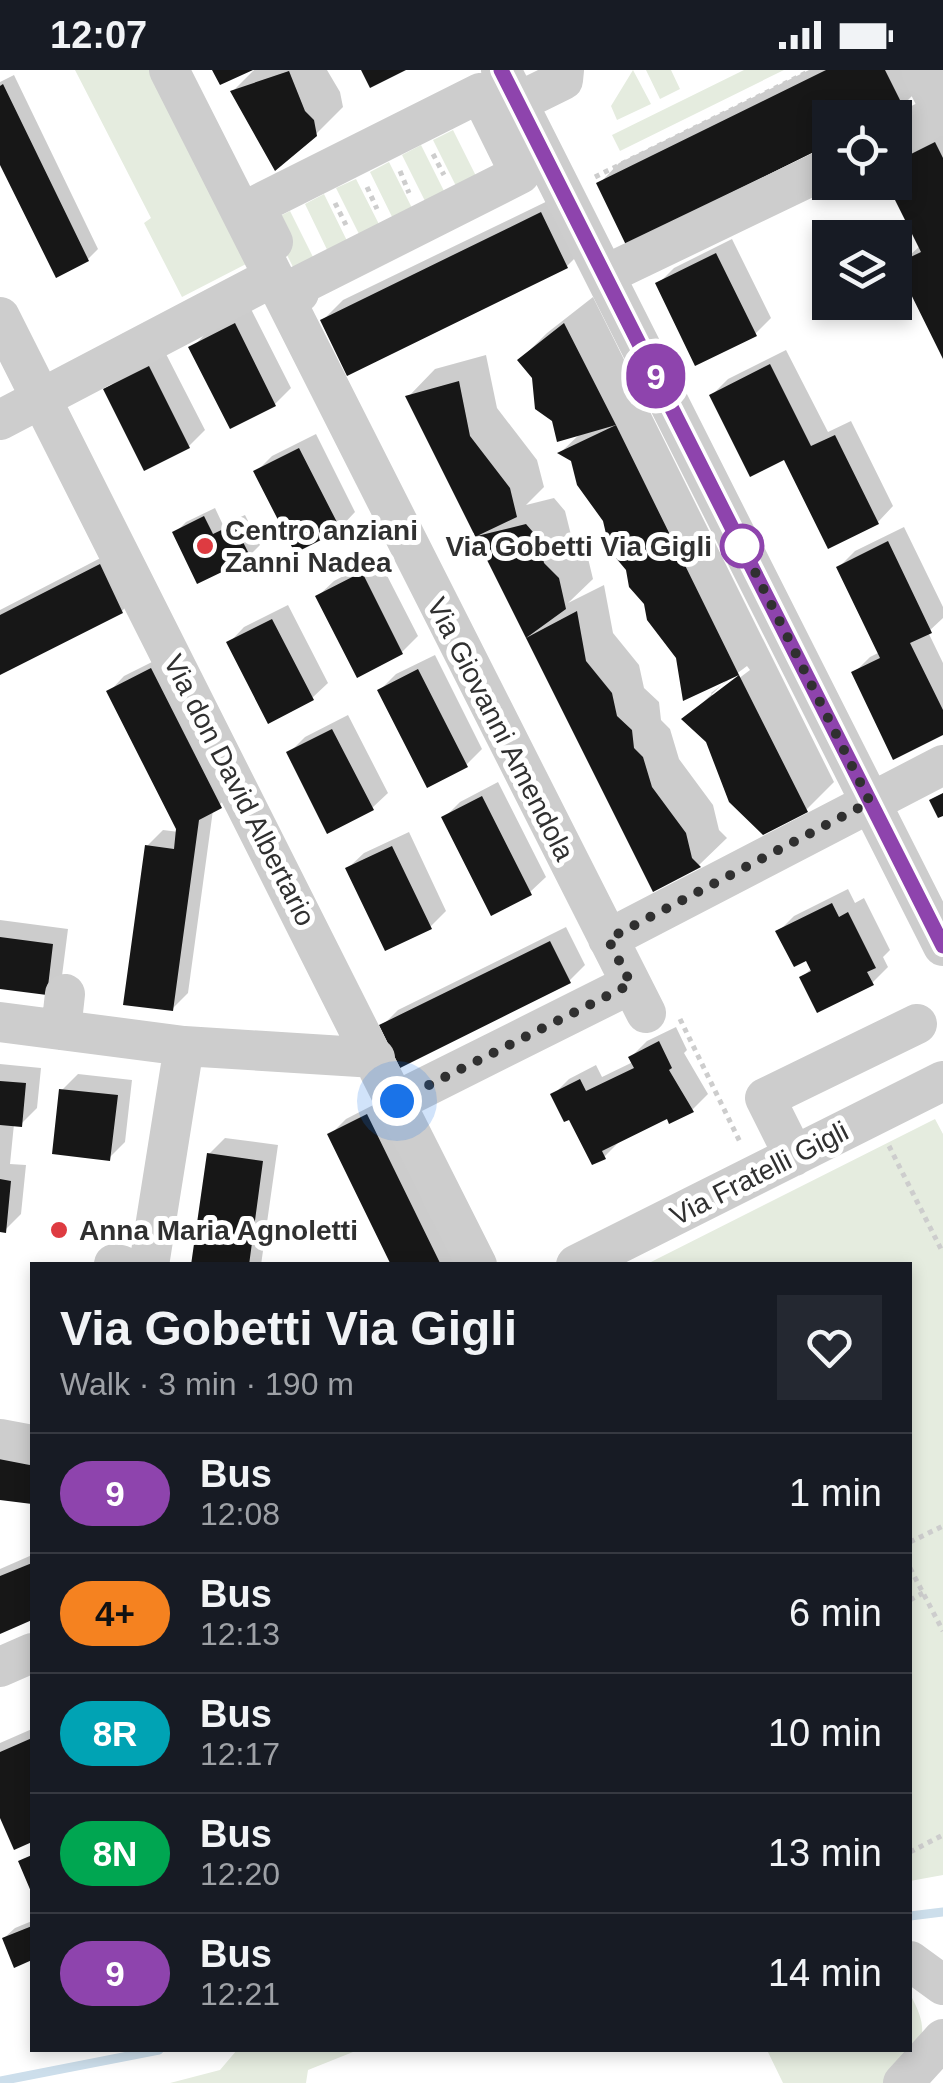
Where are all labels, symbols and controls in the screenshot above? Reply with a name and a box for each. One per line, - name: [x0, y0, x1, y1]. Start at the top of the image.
- text: 12:07: [50, 14, 147, 56]
- map controls: [812, 100, 912, 320]
- button: locate: [812, 100, 912, 200]
- button: layers: [812, 220, 912, 320]
- line badge: 9: [624, 344, 688, 408]
- text: 9: [646, 357, 666, 396]
- place label: Centro anziani Zanni Nadea: [225, 515, 418, 578]
- marker: Via Gobetti Via Gigli: [721, 525, 763, 567]
- place label: Via Gobetti Via Gigli: [445, 531, 712, 562]
- marker: Centro anziani Zanni Nadea: [194, 535, 216, 557]
- street label: Via Giovanni Amendola: [421, 593, 581, 866]
- street label: Via don David Albertario: [158, 650, 321, 931]
- your location: [372, 1076, 422, 1126]
- street label: Via Fratelli Gigli: [665, 1115, 853, 1232]
- place label: Anna Maria Agnoletti: [79, 1215, 358, 1246]
- marker: Anna Maria Agnoletti: [48, 1219, 70, 1241]
- button: heart: [777, 1295, 882, 1400]
- text: Via Gobetti Via Gigli: [60, 1302, 517, 1355]
- text: Walk · 3 min · 190 m: [60, 1366, 354, 1402]
- text: Bus: [200, 1453, 272, 1495]
- text: 1 min: [789, 1472, 882, 1514]
- text: 9: [105, 1474, 125, 1513]
- text: 12:08: [200, 1496, 280, 1532]
- text: Bus: [200, 1573, 272, 1615]
- text: 6 min: [789, 1592, 882, 1634]
- text: 4+: [95, 1594, 135, 1633]
- text: 12:13: [200, 1616, 280, 1652]
- text: Bus: [200, 1693, 272, 1735]
- text: 10 min: [768, 1712, 882, 1754]
- text: 8R: [93, 1714, 137, 1753]
- text: 12:17: [200, 1736, 280, 1772]
- text: Bus: [200, 1813, 272, 1855]
- text: 13 min: [768, 1832, 882, 1874]
- text: 8N: [93, 1834, 137, 1873]
- text: 12:20: [200, 1856, 280, 1892]
- text: Bus: [200, 1933, 272, 1975]
- text: 14 min: [768, 1952, 882, 1994]
- text: 9: [105, 1954, 125, 1993]
- text: 12:21: [200, 1976, 280, 2012]

